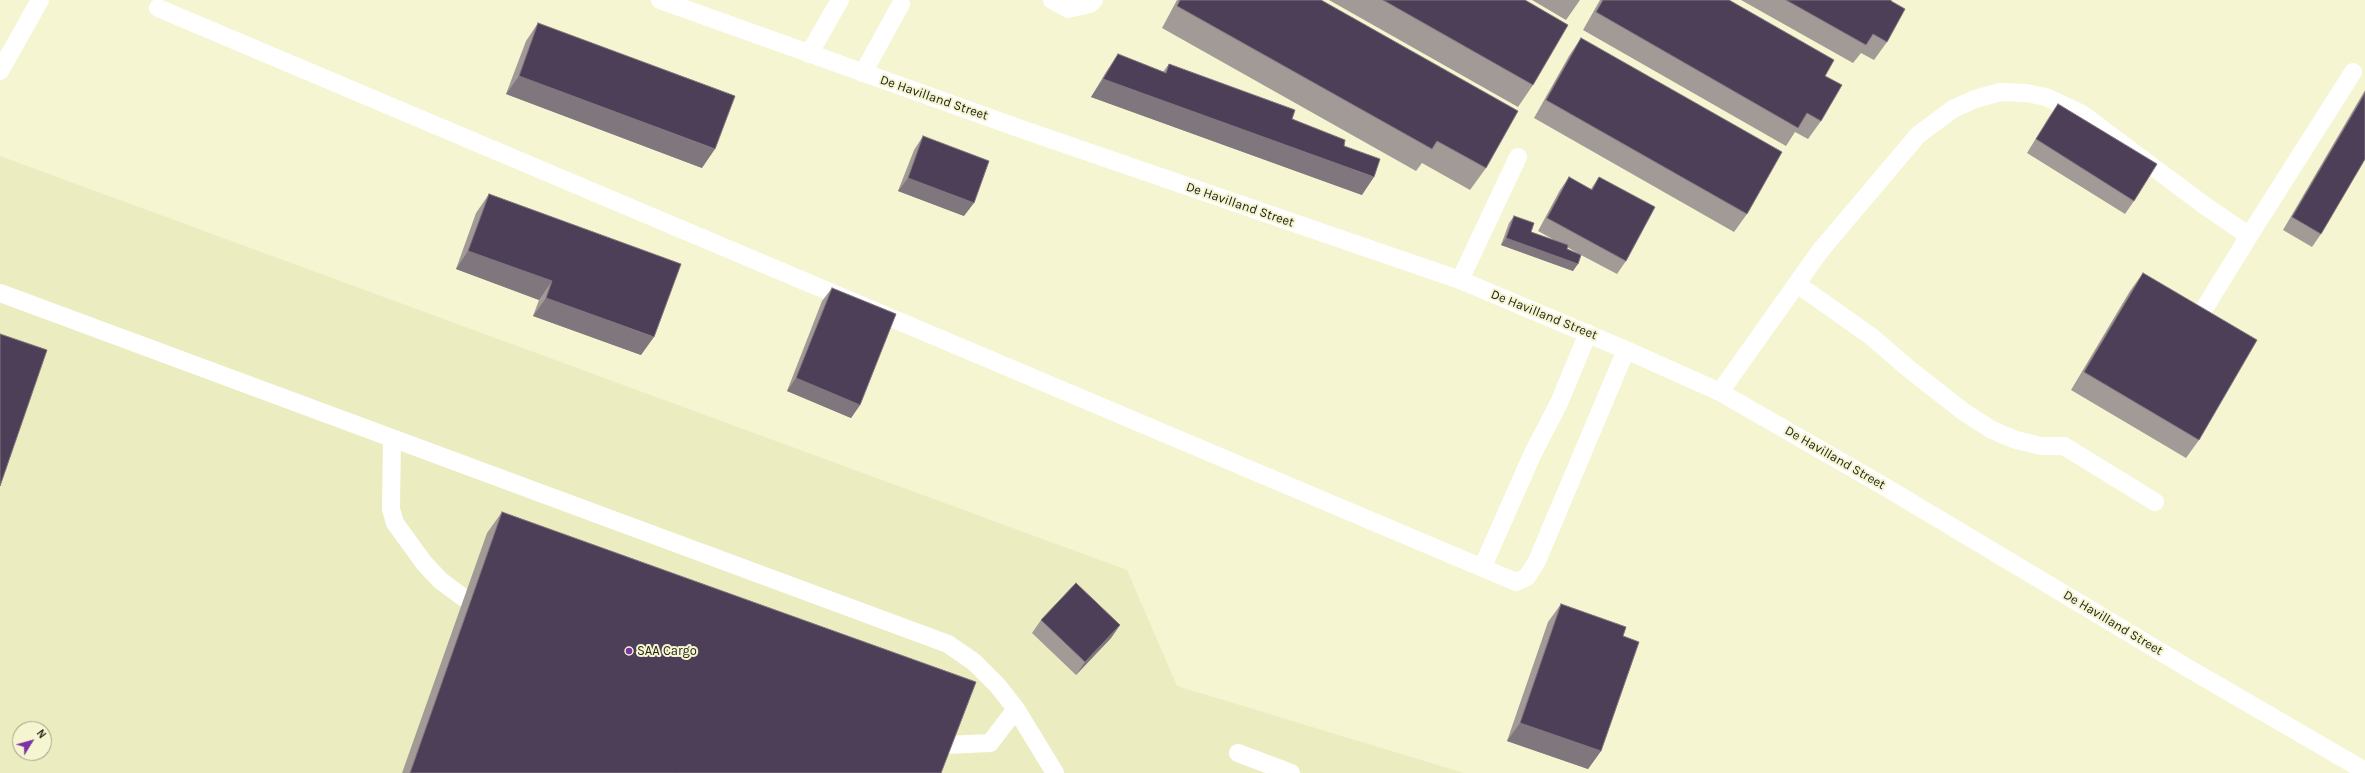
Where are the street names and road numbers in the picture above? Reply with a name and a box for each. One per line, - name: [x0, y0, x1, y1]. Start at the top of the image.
- street label: De Havilland Street: [878, 72, 990, 124]
- street label: De Havilland Street: [1184, 179, 1296, 231]
- street label: De Havilland Street: [1489, 287, 1599, 343]
- street label: De Havilland Street: [1782, 423, 1888, 493]
- street label: De Havilland Street: [2060, 587, 2166, 659]

